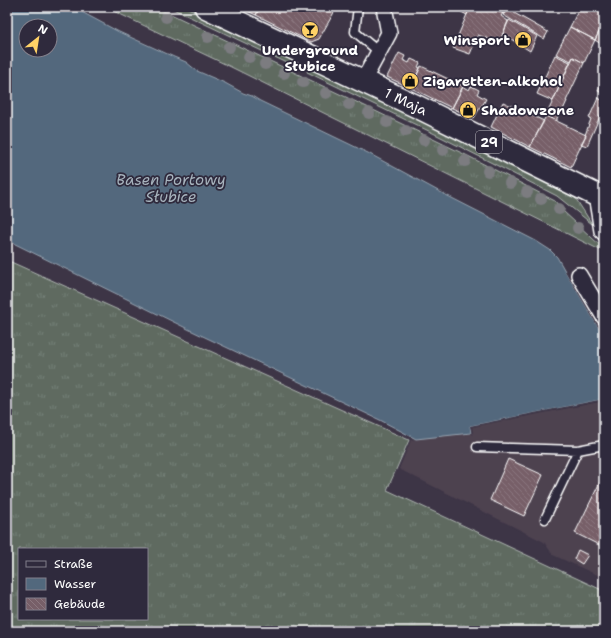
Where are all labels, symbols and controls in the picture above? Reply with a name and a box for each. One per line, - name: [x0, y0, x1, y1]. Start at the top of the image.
- north arrow: [18, 18, 58, 58]
- bar icon: Underground Słubice: [300, 20, 320, 40]
- text: N: [35, 21, 51, 39]
- shop icon: Winsport: [513, 30, 533, 50]
- place label: Winsport: [444, 31, 510, 49]
- place label: Underground Słubice: [262, 41, 358, 75]
- shop icon: Zigaretten-alkohol: [400, 71, 420, 91]
- place label: Zigaretten-alkohol: [423, 72, 563, 90]
- street label: 1 Maja: [382, 84, 430, 119]
- shop icon: Shadowzone: [458, 100, 478, 120]
- place label: Shadowzone: [481, 101, 574, 119]
- road number: 29: [476, 131, 502, 153]
- water label: Basen Portowy Słubice: [116, 170, 226, 207]
- legend: [18, 548, 148, 620]
- text: Straße: [54, 556, 93, 572]
- text: Wasser: [54, 576, 96, 592]
- text: Gebäude: [54, 596, 105, 612]

